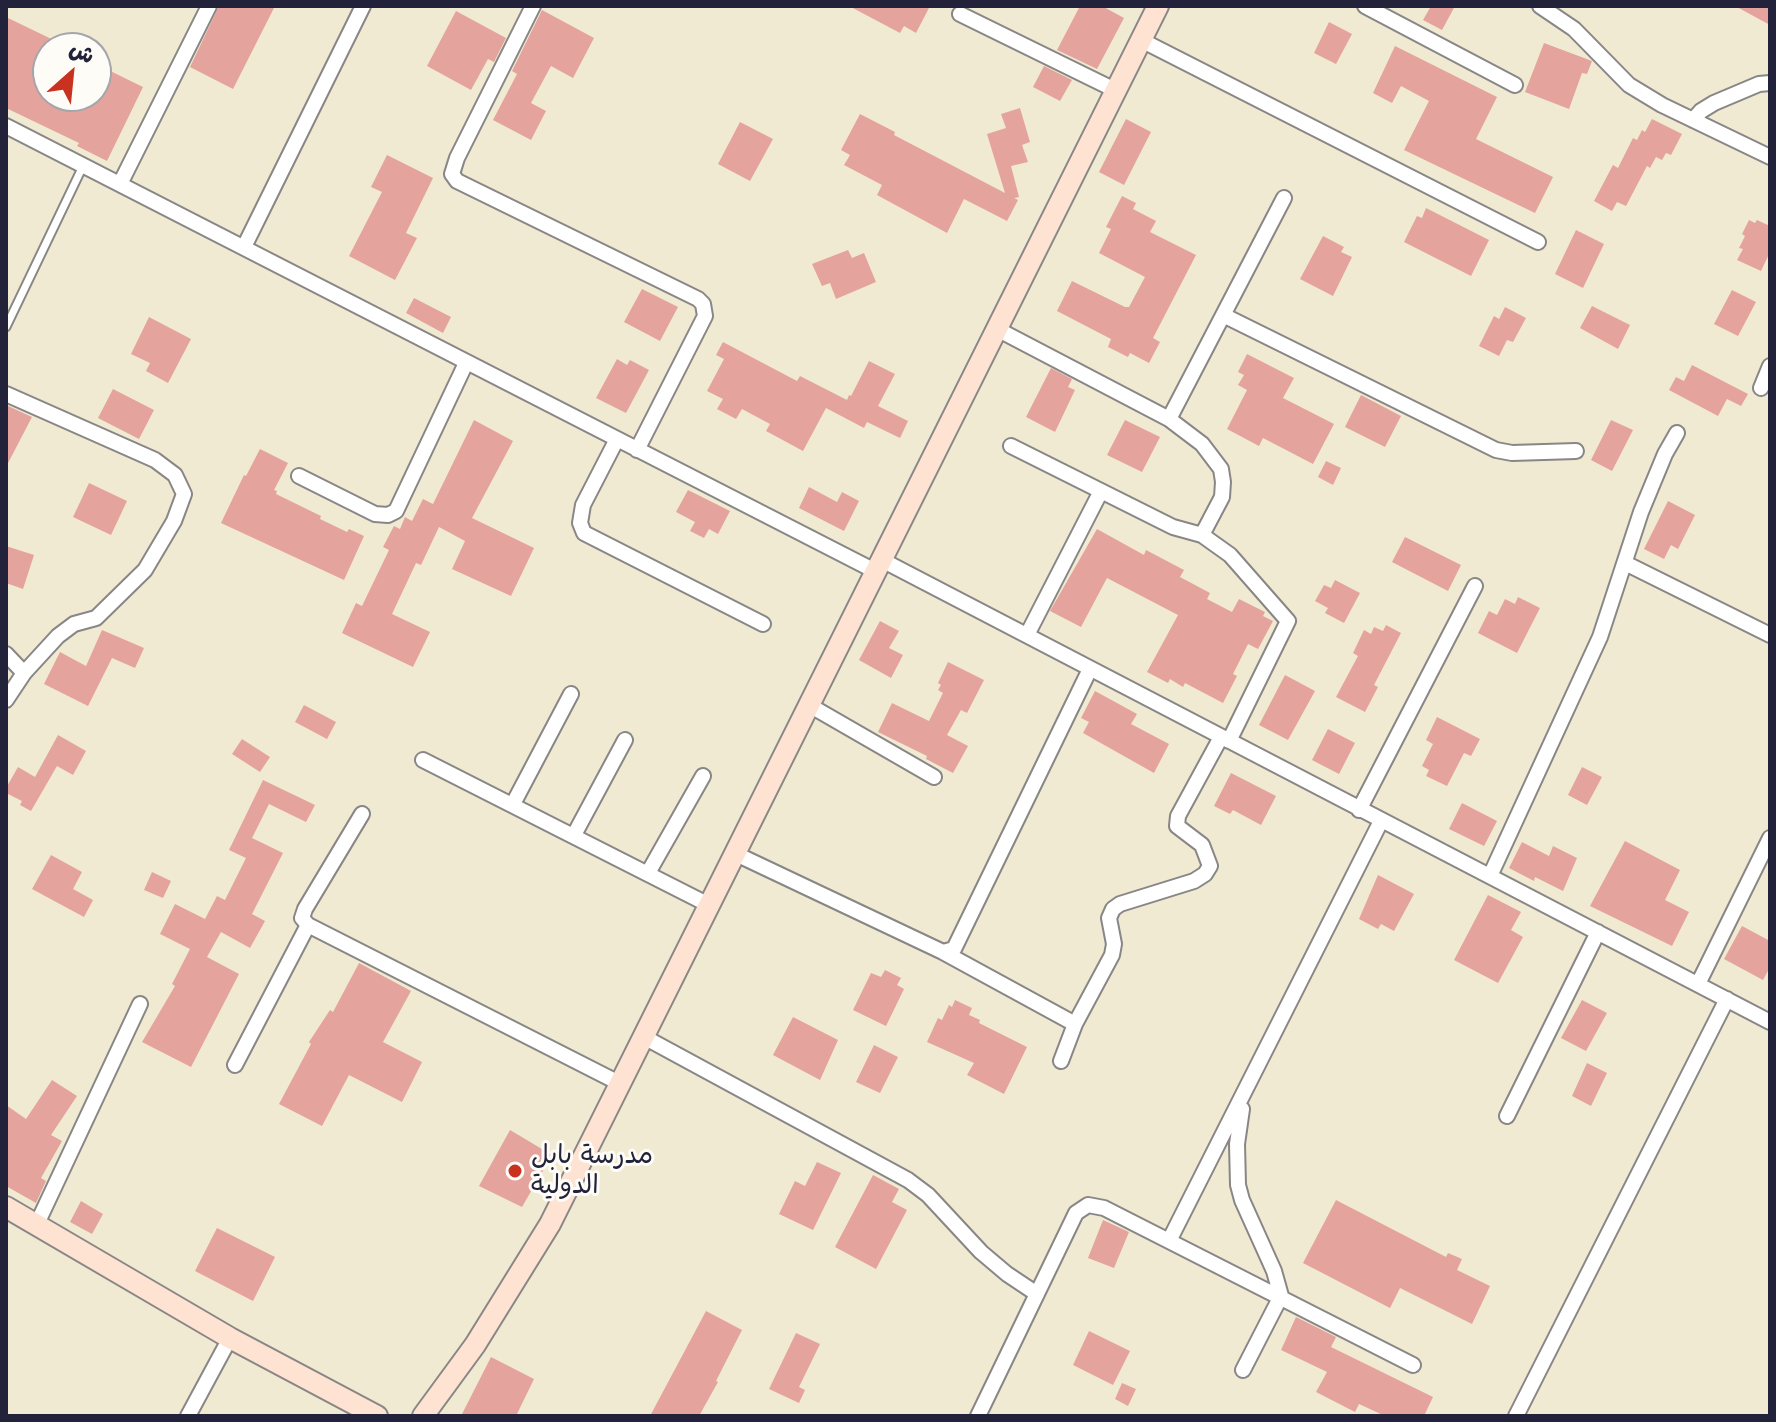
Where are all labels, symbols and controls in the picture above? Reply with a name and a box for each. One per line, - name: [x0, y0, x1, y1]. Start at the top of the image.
- north arrow: [32, 32, 112, 112]
- text: ش: [65, 35, 99, 69]
- place label: مدرسة بابل الدولية: [531, 1140, 653, 1202]
- marker: مدرسة بابل الدولية: [506, 1162, 524, 1180]

